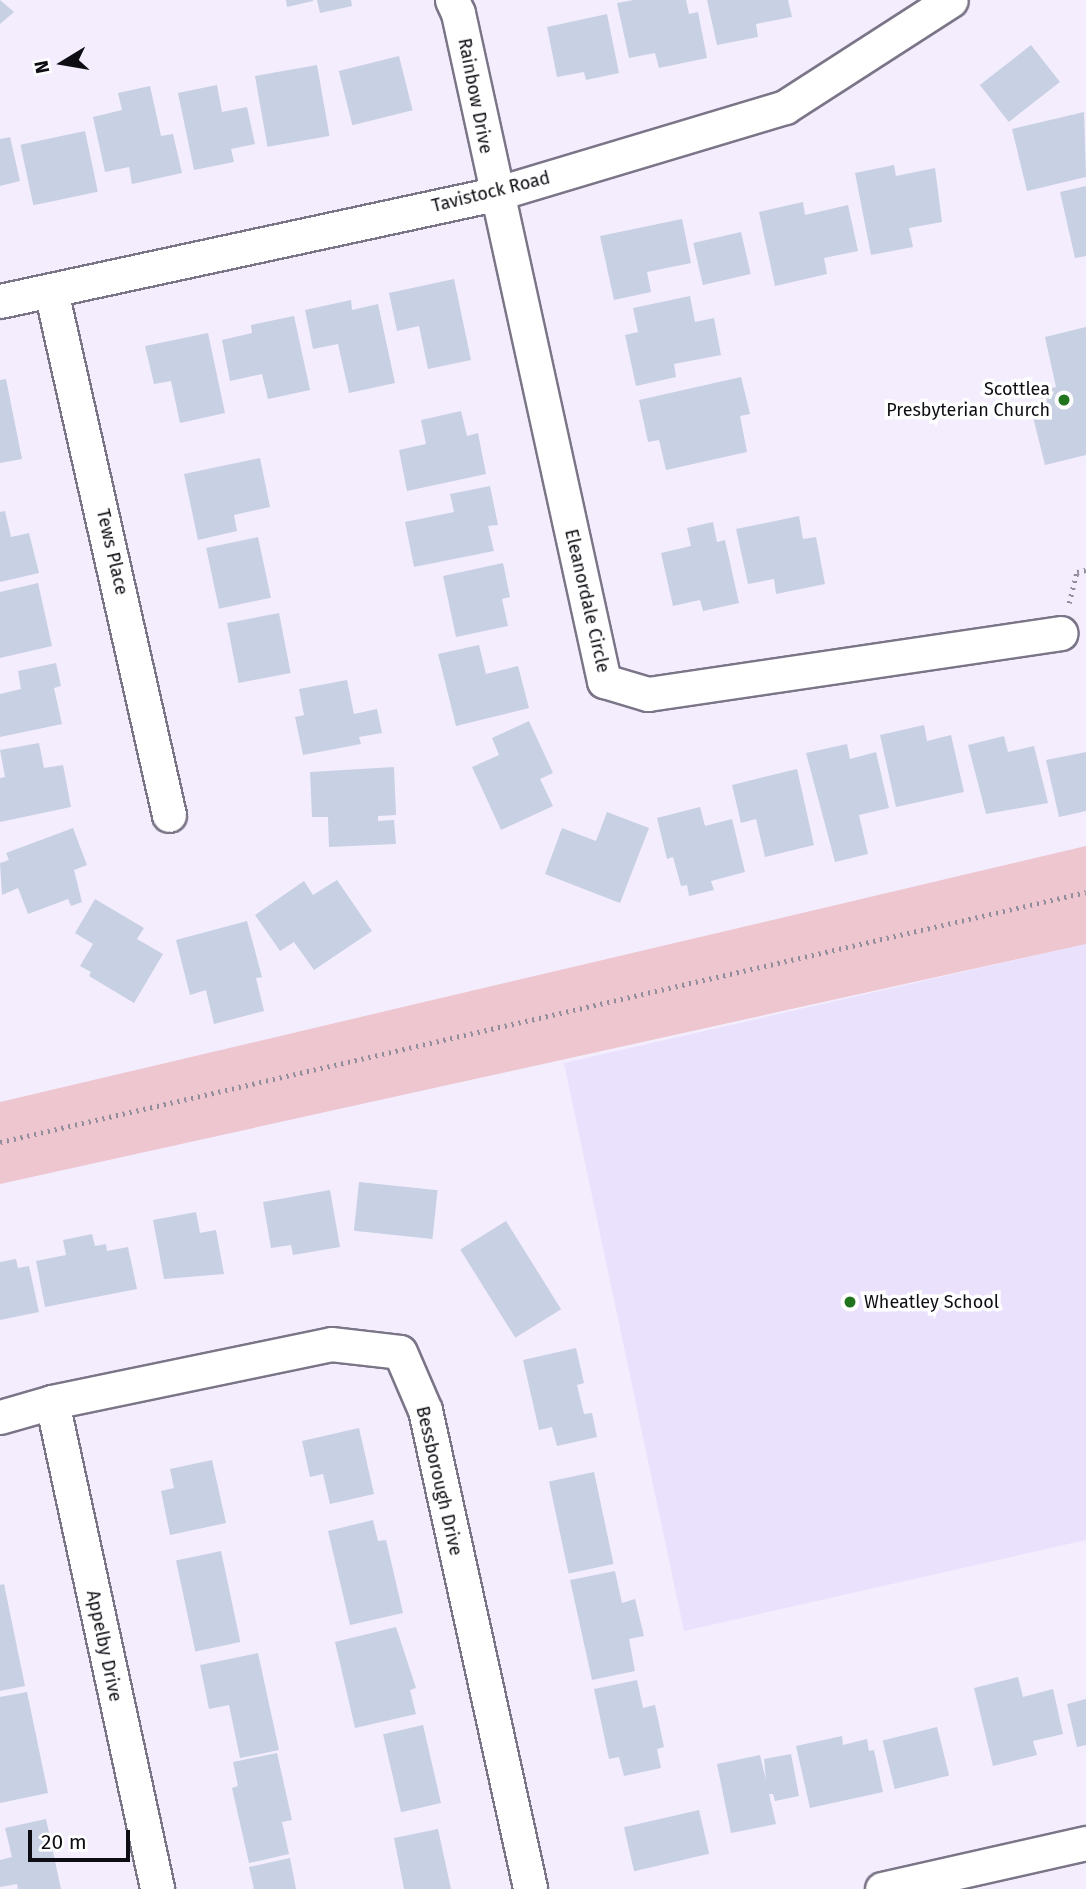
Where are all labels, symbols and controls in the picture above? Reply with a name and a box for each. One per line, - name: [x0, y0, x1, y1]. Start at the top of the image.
- north arrow: [28, 28, 98, 98]
- street label: Rainbow Drive: [453, 36, 497, 156]
- text: N: [29, 59, 54, 75]
- street label: Tavistock Road: [430, 167, 552, 217]
- place label: Scottlea Presbyterian Church: [886, 379, 1050, 422]
- marker: Scottlea Presbyterian Church: [1056, 392, 1072, 408]
- street label: Tews Place: [92, 507, 132, 597]
- street label: Eleanordale Circle: [560, 527, 614, 675]
- place label: Wheatley School: [864, 1291, 999, 1313]
- marker: Wheatley School: [842, 1294, 858, 1310]
- street label: Bessborough Drive: [411, 1404, 467, 1558]
- street label: Appelby Drive: [82, 1588, 126, 1704]
- scale bar: [32, 1815, 133, 1859]
- text: 20 m: [41, 1829, 87, 1855]

